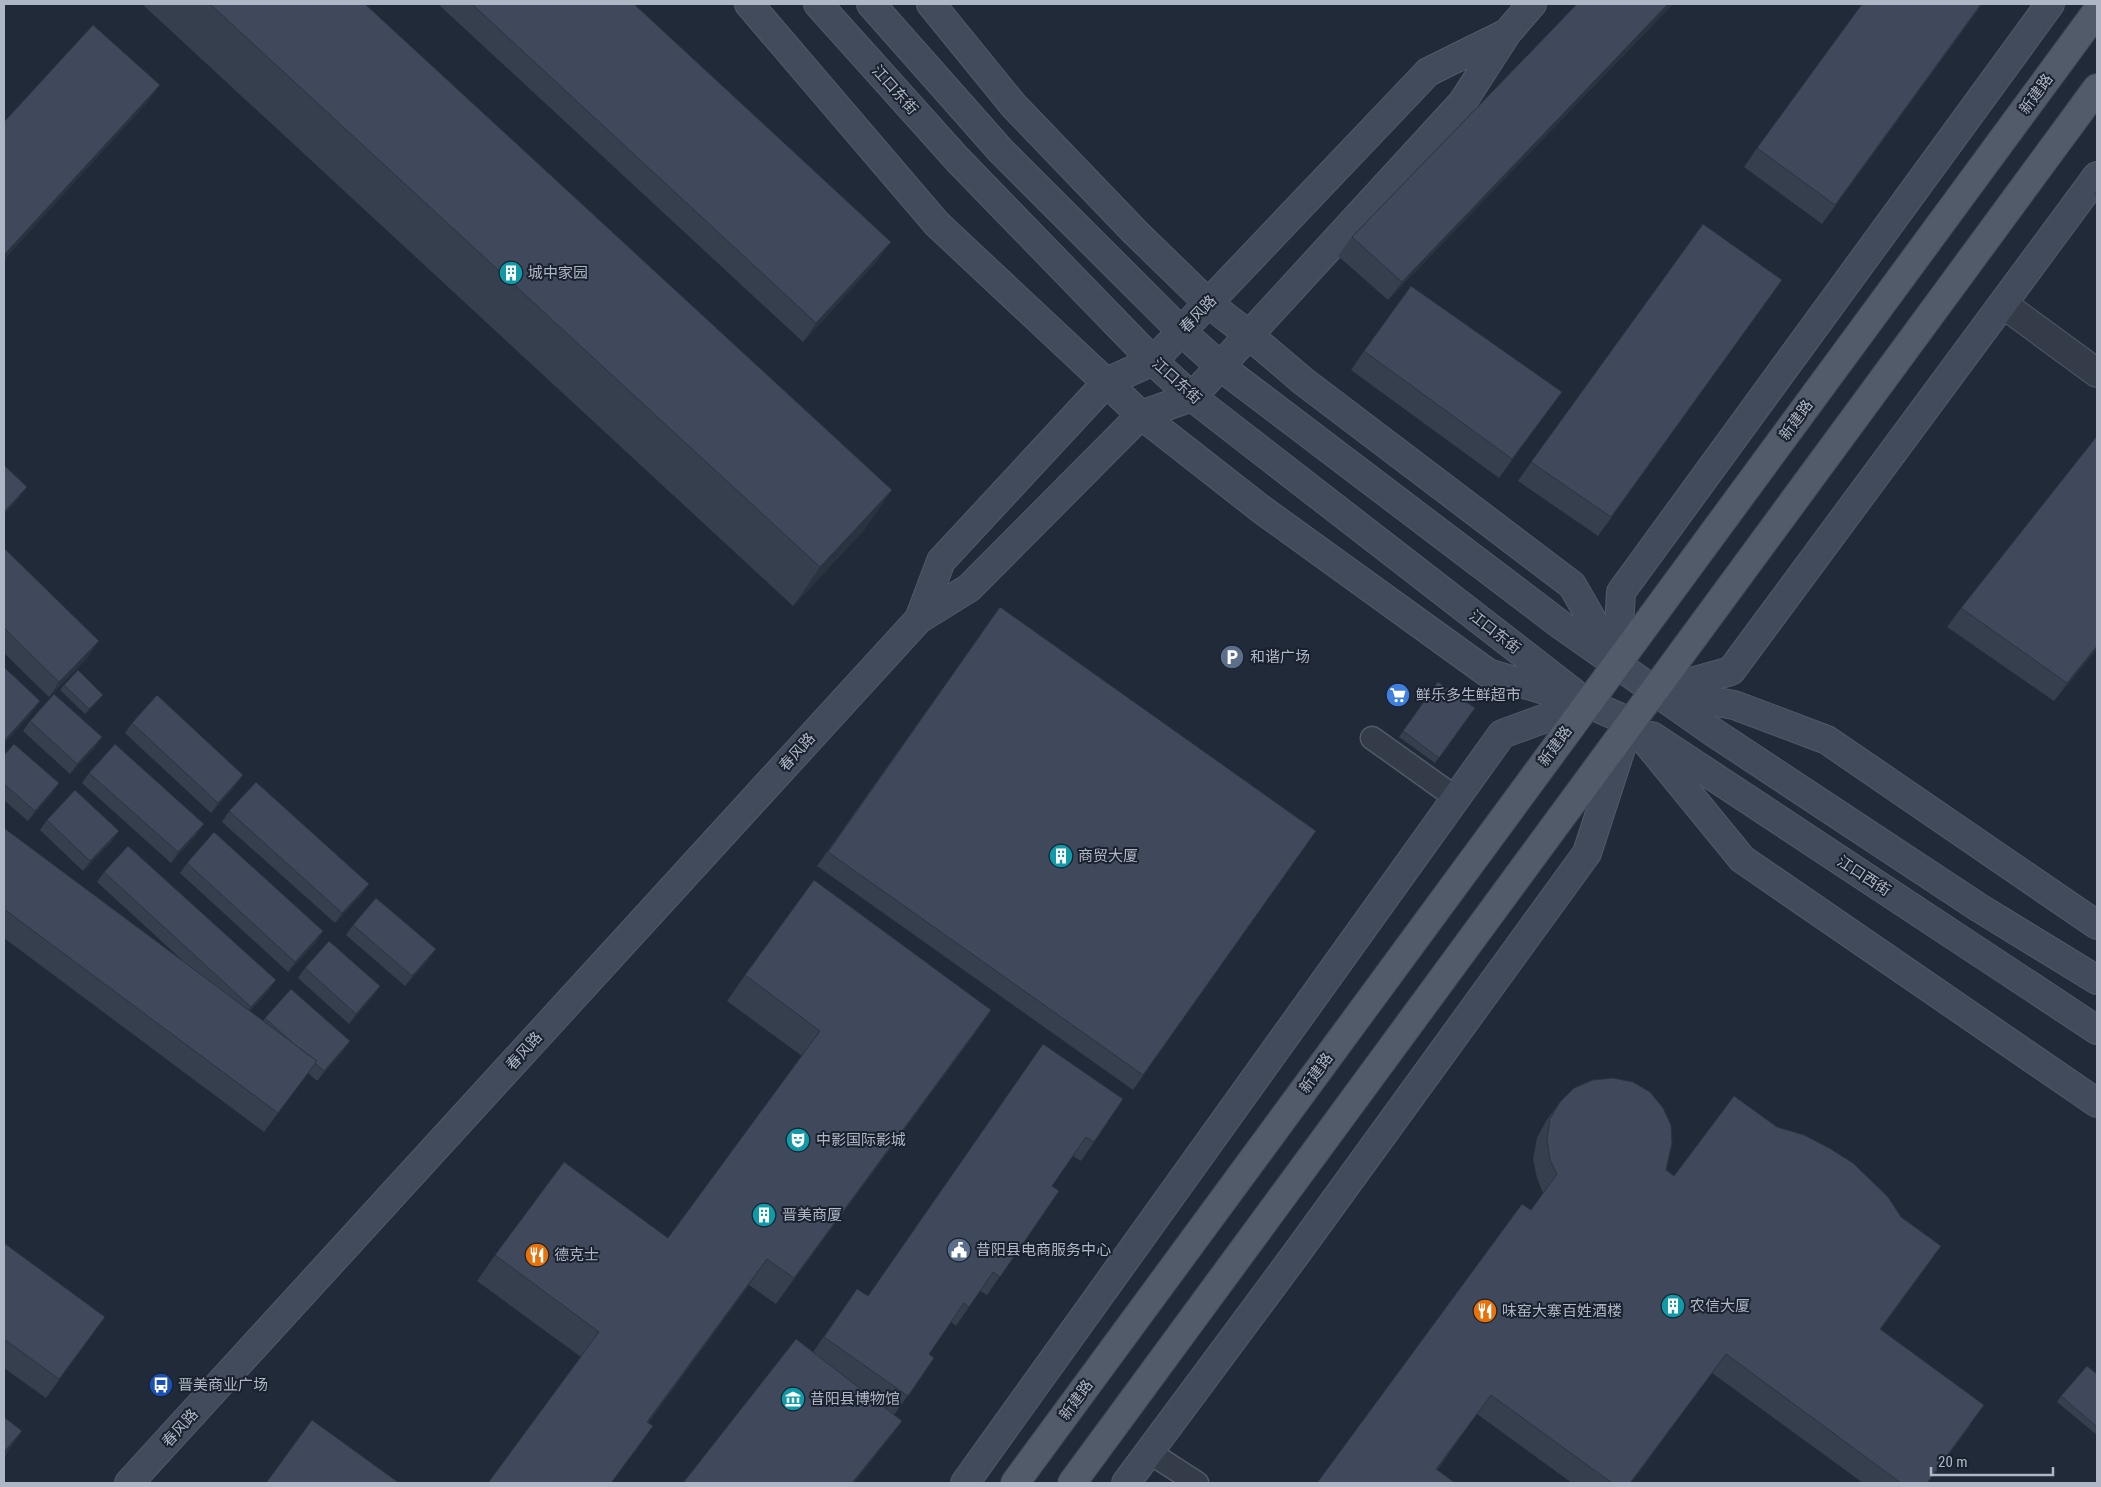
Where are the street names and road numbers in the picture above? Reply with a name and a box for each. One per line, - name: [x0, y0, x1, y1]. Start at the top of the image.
- street label: 江口东街: [868, 62, 922, 118]
- street label: 新建路: [2015, 71, 2057, 117]
- street label: 春风路: [1176, 292, 1220, 336]
- street label: 江口东街: [1149, 354, 1205, 408]
- street label: 新建路: [1775, 397, 1817, 443]
- street label: 江口东街: [1466, 606, 1524, 658]
- street label: 新建路: [1534, 723, 1576, 769]
- street label: 春风路: [775, 729, 819, 775]
- street label: 江口西街: [1834, 852, 1894, 900]
- street label: 春风路: [502, 1028, 546, 1074]
- street label: 新建路: [1295, 1050, 1337, 1096]
- street label: 新建路: [1055, 1377, 1097, 1423]
- street label: 春风路: [158, 1405, 202, 1451]

